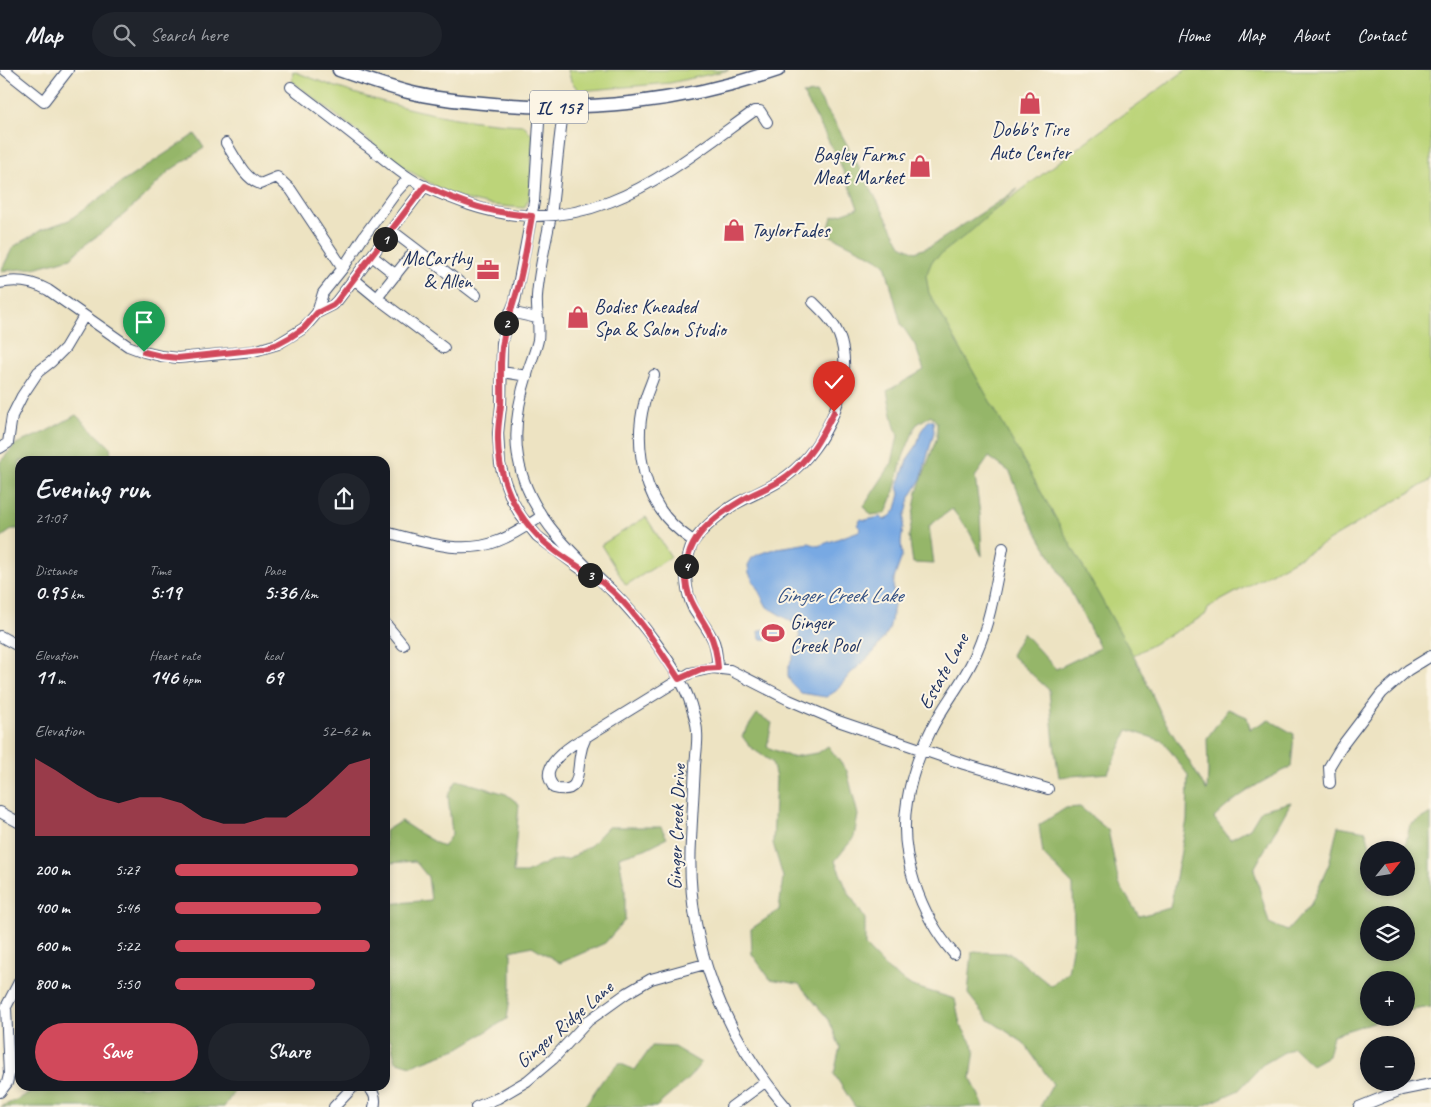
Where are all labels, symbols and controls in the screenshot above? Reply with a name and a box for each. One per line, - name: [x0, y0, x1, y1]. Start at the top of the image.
- search box: [92, 12, 442, 57]
- text: Map: [25, 20, 62, 50]
- icon: search: [110, 21, 138, 49]
- text: Search here: [150, 23, 228, 47]
- text: Home: [1177, 24, 1210, 46]
- text: Map: [1238, 24, 1265, 46]
- text: About: [1293, 24, 1329, 46]
- text: Contact: [1357, 24, 1406, 46]
- shop icon: Dobb's Tire Auto Center: [1017, 90, 1043, 116]
- road number: IL 157: [530, 91, 588, 124]
- place label: Dobb's Tire Auto Center: [989, 117, 1072, 165]
- place label: Bagley Farms Meat Market: [813, 142, 906, 190]
- shop icon: Bagley Farms Meat Market: [907, 153, 933, 179]
- shop icon: TaylorFades: [721, 217, 747, 243]
- place label: TaylorFades: [751, 218, 831, 243]
- pin: 1: [372, 226, 398, 252]
- text: 1: [382, 231, 389, 248]
- place label: McCarthy & Allen: [402, 246, 473, 294]
- office icon: McCarthy & Allen: [475, 257, 501, 283]
- place label: Bodies Kneaded Spa & Salon Studio: [594, 294, 728, 342]
- pin: [123, 301, 165, 352]
- shop icon: Bodies Kneaded Spa & Salon Studio: [565, 304, 591, 330]
- icon: arrive: [130, 308, 158, 336]
- pin: 2: [494, 310, 518, 336]
- text: 2: [503, 315, 510, 332]
- pin: [813, 361, 855, 412]
- icon: check: [820, 368, 848, 396]
- text: Evening run: [35, 471, 150, 506]
- button: share: [318, 473, 370, 525]
- text: 21:07: [35, 508, 67, 528]
- pin: 4: [674, 554, 698, 578]
- text: 4: [683, 558, 690, 575]
- text: Distance: [35, 562, 77, 579]
- text: Time: [149, 562, 171, 579]
- text: Pace: [264, 562, 285, 579]
- pin: 3: [578, 562, 602, 588]
- text: 3: [587, 567, 594, 584]
- text: 0.95: [35, 579, 67, 605]
- text: 5:19: [149, 579, 181, 605]
- text: 5:36: [264, 579, 296, 605]
- water label: Ginger Creek Lake: [776, 582, 905, 608]
- text: km: [67, 586, 84, 603]
- text: /km: [296, 586, 318, 603]
- place label: Ginger Creek Pool: [790, 610, 862, 658]
- sports icon: Ginger Creek Pool: [760, 620, 786, 646]
- street label: Estate Lane: [912, 628, 975, 714]
- text: Elevation: [35, 647, 78, 664]
- text: Heart rate: [149, 647, 200, 664]
- text: kcal: [264, 647, 282, 664]
- text: 11: [35, 664, 54, 690]
- text: 146: [149, 664, 178, 690]
- text: 69: [264, 664, 283, 690]
- text: m: [54, 671, 65, 688]
- text: bpm: [178, 671, 201, 688]
- text: Elevation: [35, 721, 84, 741]
- text: 52–62 m: [321, 721, 370, 741]
- street label: Ginger Creek Drive: [662, 762, 691, 890]
- north arrow: [1360, 841, 1415, 896]
- map controls: [1360, 841, 1415, 1091]
- text: 200 m: [35, 860, 70, 880]
- text: 5:27: [115, 860, 140, 880]
- text: 400 m: [35, 898, 70, 918]
- text: 5:46: [115, 898, 140, 918]
- button: layers: [1360, 906, 1415, 961]
- text: 600 m: [35, 936, 70, 956]
- text: 5:22: [115, 936, 140, 956]
- button: +: [1360, 971, 1415, 1026]
- text: 800 m: [35, 974, 70, 994]
- text: 5:50: [115, 974, 140, 994]
- street label: Ginger Ridge Lane: [510, 974, 619, 1074]
- button: Save: [35, 1023, 198, 1081]
- button: Share: [208, 1023, 370, 1081]
- button: −: [1360, 1036, 1415, 1091]

